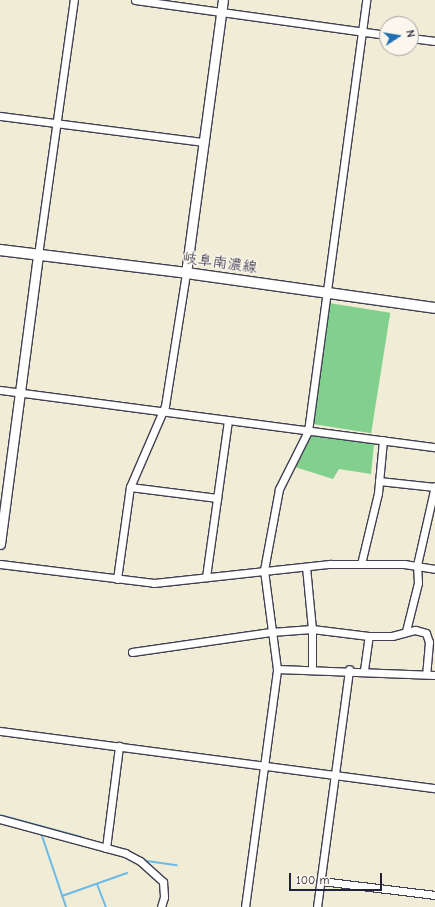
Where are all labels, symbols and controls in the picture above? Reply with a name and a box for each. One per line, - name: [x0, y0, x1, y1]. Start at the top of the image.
- north arrow: [379, 16, 419, 56]
- text: N: [403, 29, 417, 38]
- street label: 岐阜南濃線: [182, 249, 258, 277]
- scale bar: [291, 865, 384, 891]
- text: 100 m: [296, 873, 329, 887]

